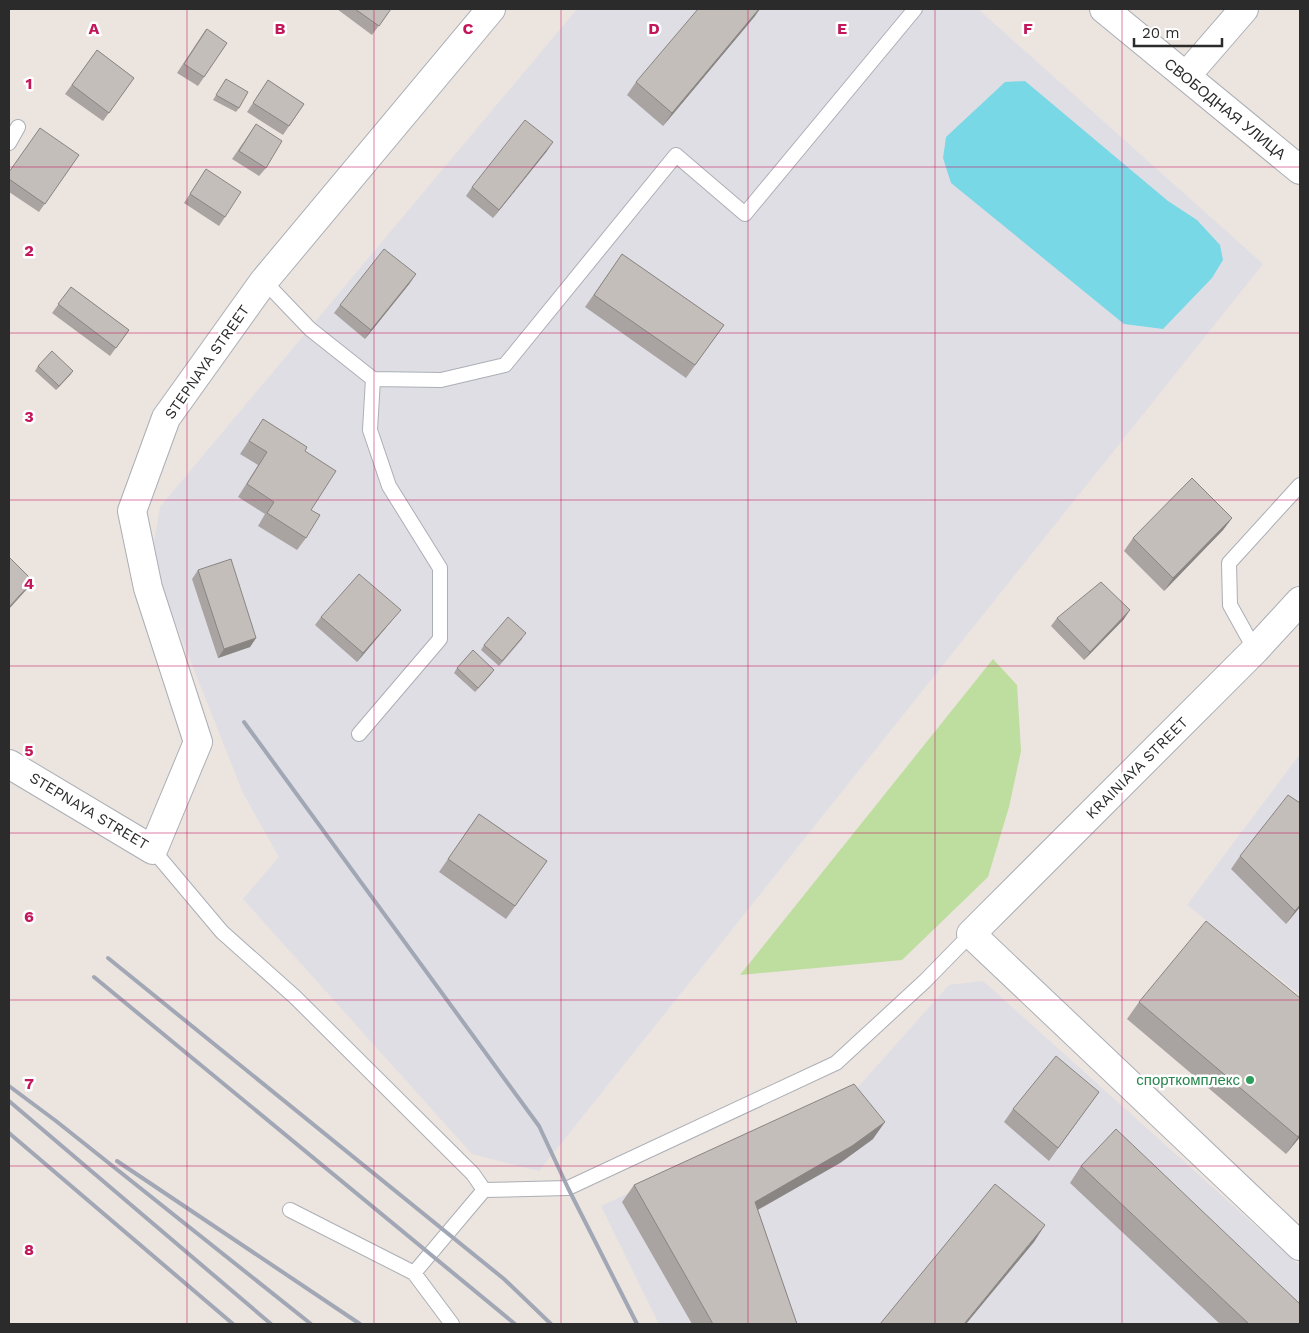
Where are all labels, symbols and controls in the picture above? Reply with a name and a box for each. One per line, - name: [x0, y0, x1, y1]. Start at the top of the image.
- scale bar: [1134, 15, 1222, 47]
- text: A: [89, 19, 100, 38]
- text: B: [275, 19, 286, 38]
- text: C: [463, 19, 474, 38]
- text: D: [648, 19, 660, 38]
- text: E: [837, 19, 847, 38]
- text: F: [1023, 19, 1033, 38]
- text: 20 m: [1142, 24, 1180, 42]
- street label: СВОБОДНАЯ УЛИЦА: [1161, 55, 1289, 163]
- text: 1: [26, 74, 32, 93]
- text: 2: [24, 241, 34, 260]
- street label: STEPNAYA STREET: [161, 301, 253, 423]
- text: 3: [24, 407, 34, 426]
- text: 4: [24, 574, 34, 593]
- street label: KRAINIAYA STREET: [1082, 713, 1192, 823]
- text: 5: [24, 741, 34, 760]
- street label: STEPNAYA STREET: [26, 768, 152, 854]
- text: 6: [24, 907, 34, 926]
- place label: спорткомплекс: [1136, 1071, 1240, 1089]
- text: 7: [24, 1074, 34, 1093]
- marker: спорткомплекс: [1244, 1074, 1256, 1086]
- text: 8: [24, 1240, 34, 1259]

